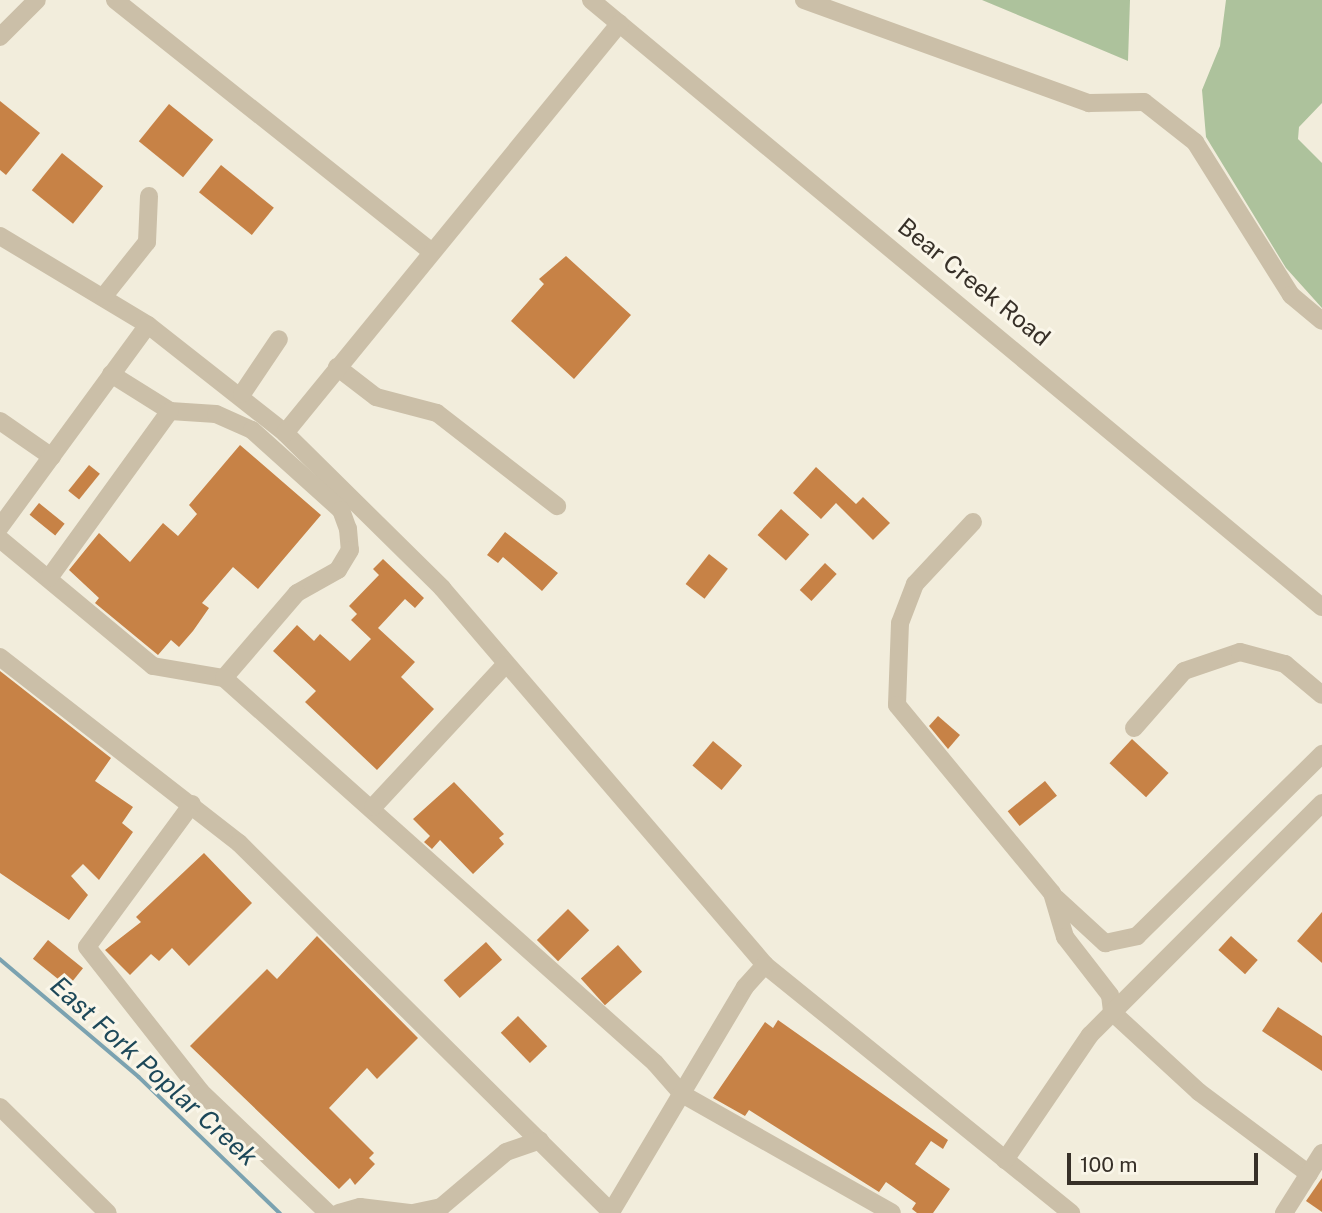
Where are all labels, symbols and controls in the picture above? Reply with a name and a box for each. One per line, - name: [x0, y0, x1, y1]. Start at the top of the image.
- street label: Bear Creek Road: [892, 212, 1056, 352]
- water label: East Fork Poplar Creek: [44, 970, 264, 1172]
- scale bar: [1070, 1140, 1261, 1184]
- text: 100 m: [1080, 1152, 1137, 1177]

